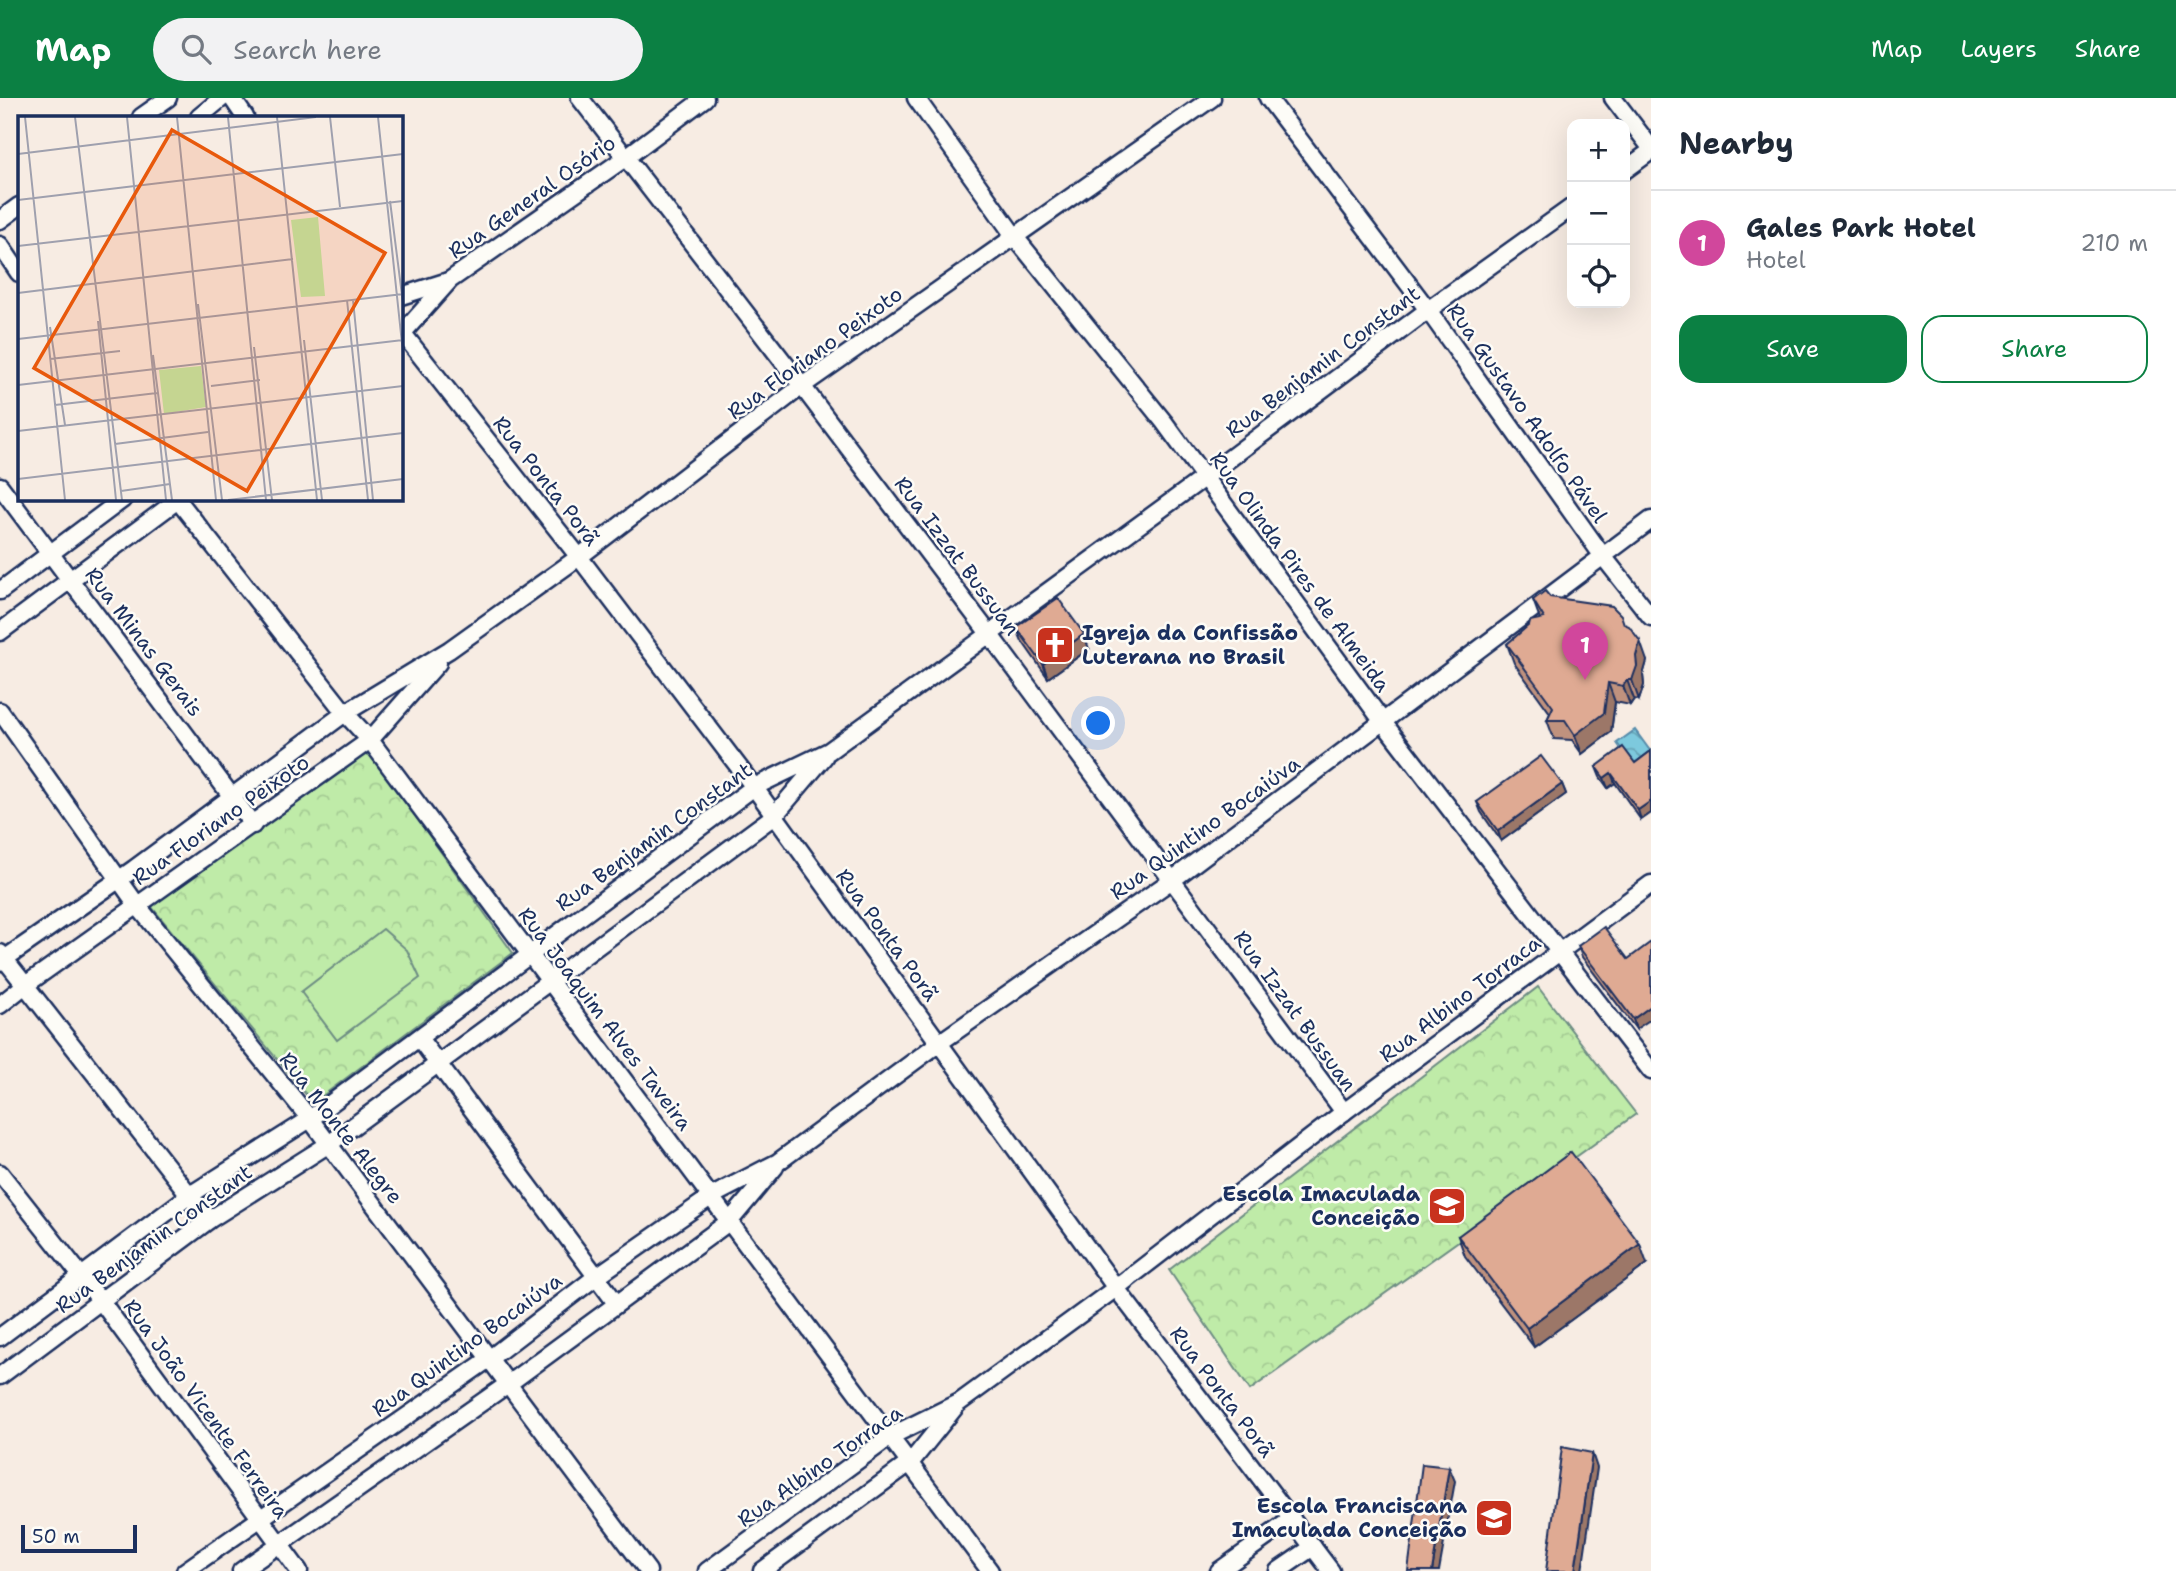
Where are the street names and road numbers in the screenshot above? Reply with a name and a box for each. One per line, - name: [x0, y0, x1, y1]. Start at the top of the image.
- street label: Rua General Osório: [443, 129, 621, 265]
- street label: Rua Floriano Peixoto: [722, 280, 908, 426]
- street label: Rua Benjamin Constant: [1220, 280, 1426, 444]
- street label: Rua Gustavo Adolfo Pável: [1440, 298, 1614, 529]
- street label: Rua Ponta Porã: [486, 410, 606, 552]
- street label: Rua Olinda Pires de Almeida: [1203, 446, 1397, 698]
- street label: Rua Izzat Bussuan: [888, 471, 1026, 641]
- street label: Rua Minas Gerais: [79, 562, 209, 722]
- street label: Rua Floriano Peixoto: [127, 748, 315, 892]
- street label: Rua Quintino Bocaiúva: [1104, 750, 1306, 906]
- street label: Rua Benjamin Constant: [550, 756, 758, 918]
- street label: Rua Ponta Porã: [829, 863, 945, 1007]
- street label: Rua Joaquim Alves Taveira: [512, 902, 698, 1136]
- street label: Rua Izzat Bussuan: [1227, 925, 1363, 1097]
- street label: Rua Albino Torraca: [1374, 929, 1546, 1069]
- street label: Rua Monte Alegre: [273, 1046, 409, 1210]
- street label: Rua Benjamin Constant: [50, 1158, 258, 1320]
- street label: Rua Quintino Bocaiúva: [366, 1267, 568, 1423]
- street label: Rua João Vicente Ferreira: [117, 1294, 295, 1524]
- street label: Rua Ponta Porã: [1163, 1321, 1281, 1463]
- street label: Rua Albino Torraca: [732, 1399, 908, 1533]

